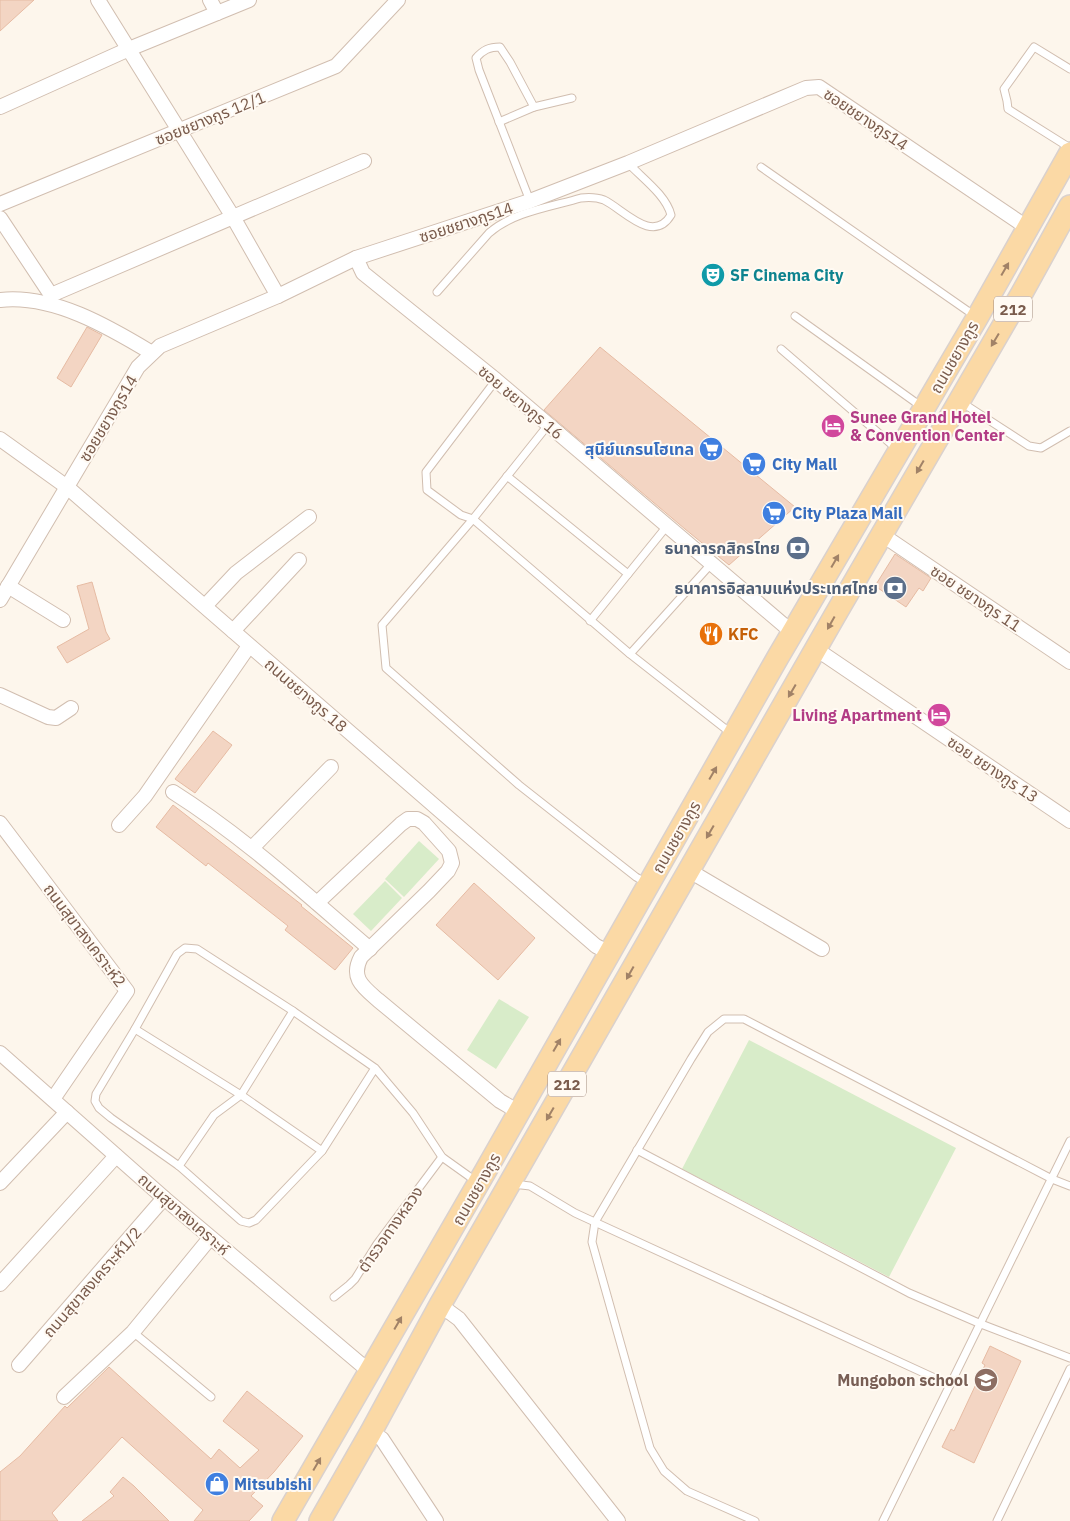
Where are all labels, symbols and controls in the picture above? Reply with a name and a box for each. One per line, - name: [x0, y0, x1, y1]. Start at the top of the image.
- street label: ซอยชยางกูร14: [820, 83, 912, 155]
- street label: ซอยชยางกูร 12/1: [152, 87, 268, 149]
- street label: ซอยชยางกูร14: [417, 197, 515, 247]
- theatre icon: SF Cinema City: [700, 262, 726, 288]
- one-way arrow: [1001, 262, 1009, 277]
- place label: SF Cinema City: [730, 265, 844, 285]
- road number: 212: [994, 296, 1032, 322]
- street label: ถนนชยางกูร: [925, 317, 983, 397]
- one-way arrow: [990, 334, 999, 347]
- street label: ซอย ชยางกูร 16: [474, 361, 568, 443]
- street label: ซอยชยางกูร14: [74, 371, 142, 465]
- place label: Sunee Grand Hotel & Convention Center: [850, 407, 1005, 445]
- hotel icon: Sunee Grand Hotel & Convention Center: [820, 413, 846, 439]
- supermarket icon: สุนีย์แกรนโฮเทล: [698, 436, 724, 462]
- place label: สุนีย์แกรนโฮเทล: [585, 439, 694, 459]
- supermarket icon: City Mall: [741, 451, 767, 477]
- place label: City Mall: [772, 454, 837, 474]
- one-way arrow: [916, 460, 925, 473]
- supermarket icon: City Plaza Mail: [761, 500, 787, 526]
- place label: City Plaza Mail: [792, 503, 903, 523]
- bank icon: ธนาคารกสิกรไทย: [785, 535, 811, 561]
- place label: ธนาคารกสิกรไทย: [664, 538, 780, 558]
- one-way arrow: [830, 554, 839, 567]
- street label: ซอย ชยางกูร 11: [927, 560, 1025, 636]
- bank icon: ธนาคารอิสลามแห่งประเทศไทย: [882, 575, 908, 601]
- place label: ธนาคารอิสลามแห่งประเทศไทย: [675, 578, 878, 598]
- one-way arrow: [826, 616, 835, 629]
- restaurant icon: KFC: [698, 621, 724, 647]
- place label: KFC: [728, 624, 758, 644]
- street label: ถนนชยางกูร 18: [261, 654, 351, 736]
- one-way arrow: [787, 684, 796, 698]
- hotel icon: Living Apartment: [926, 702, 952, 728]
- place label: Living Apartment: [792, 705, 922, 725]
- street label: ซอย ชยางกูร 13: [944, 731, 1042, 807]
- one-way arrow: [709, 765, 717, 780]
- street label: ถนนชยางกูร: [647, 797, 705, 877]
- one-way arrow: [706, 825, 715, 838]
- street label: ถนนสุขาสงเคราะห์2: [40, 879, 130, 991]
- one-way arrow: [626, 967, 635, 980]
- one-way arrow: [553, 1038, 561, 1053]
- road number: 212: [548, 1072, 586, 1096]
- one-way arrow: [545, 1108, 554, 1121]
- street label: ถนนชยางกูร: [447, 1149, 505, 1229]
- street label: ถนนสุขาสงเคราะห์: [134, 1169, 234, 1259]
- street label: ตำรวจทางหลวง: [353, 1182, 427, 1276]
- street label: ถนนสุขาสงเคราะห์1/2: [38, 1223, 146, 1341]
- one-way arrow: [394, 1316, 402, 1330]
- school or university icon: Mungobon school: [973, 1367, 999, 1393]
- place label: Mungobon school: [837, 1370, 968, 1390]
- one-way arrow: [312, 1457, 321, 1470]
- shop icon: Mitsubishi: [204, 1471, 230, 1497]
- place label: Mitsubishi: [234, 1474, 312, 1494]

